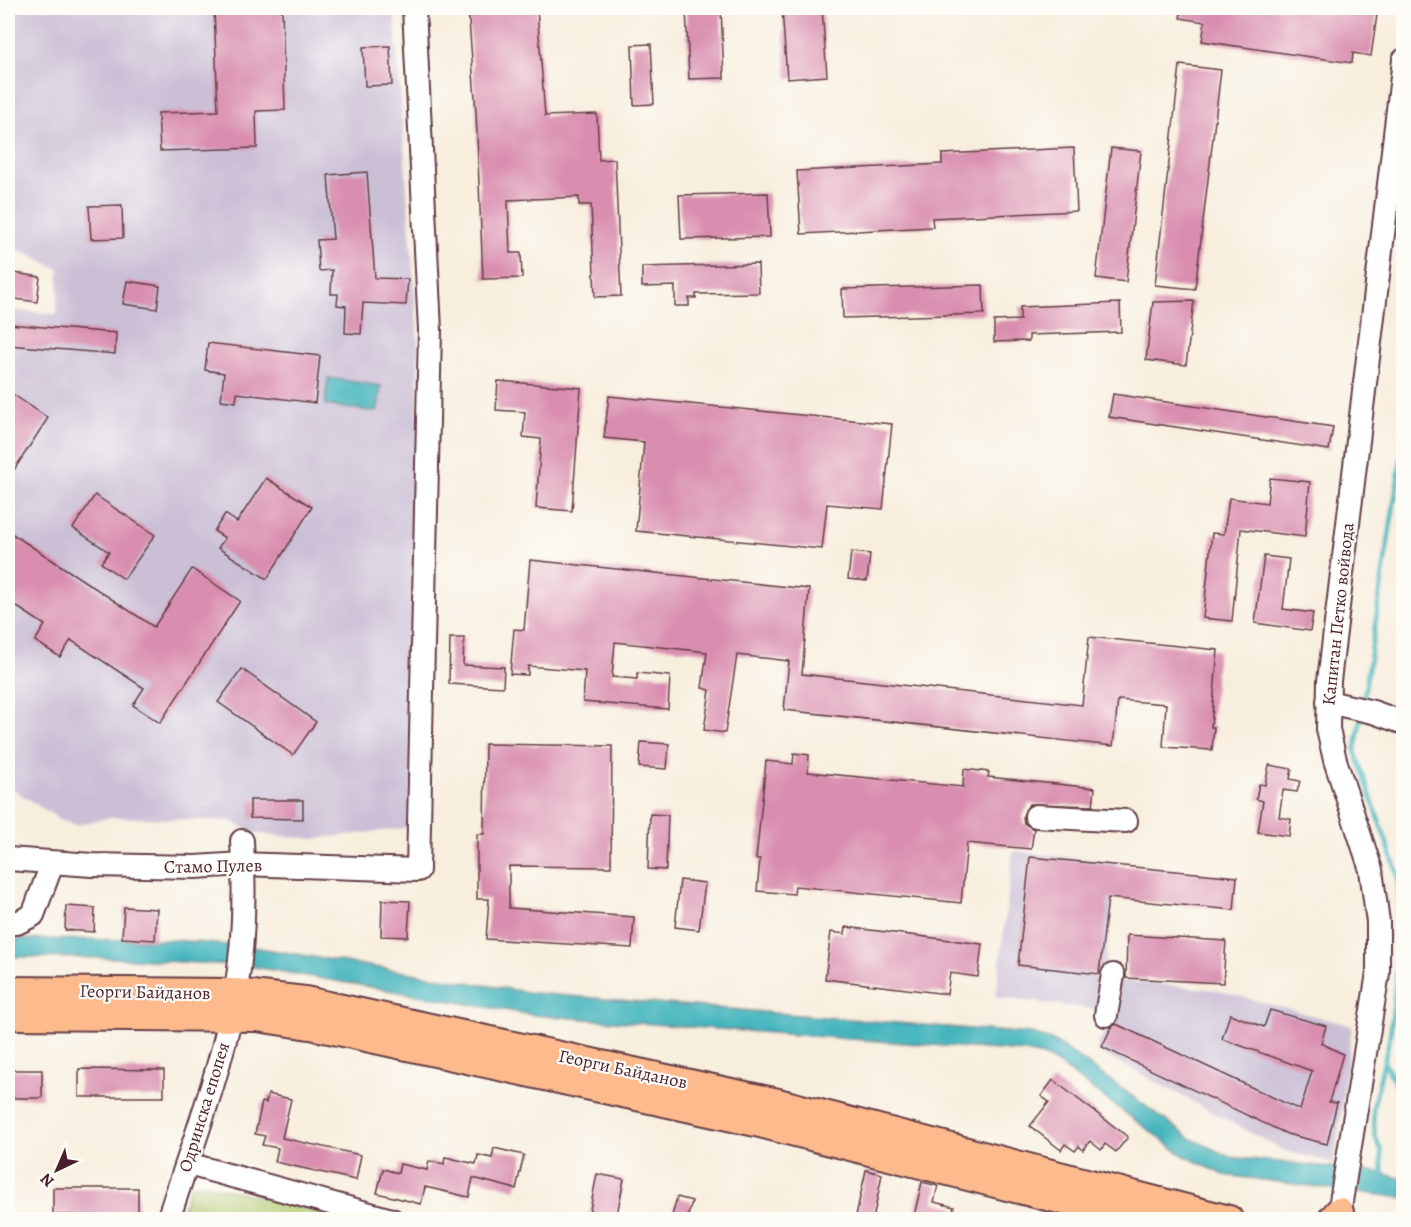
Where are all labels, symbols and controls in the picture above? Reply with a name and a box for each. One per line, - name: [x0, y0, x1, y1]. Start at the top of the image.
- street label: Капитан Петко войвода: [1316, 521, 1360, 707]
- street label: Стамо Пулев: [164, 853, 262, 879]
- street label: Георги Байданов: [79, 979, 211, 1005]
- street label: Одринска епопея: [173, 1039, 235, 1175]
- street label: Георги Байданов: [557, 1044, 689, 1094]
- north arrow: [27, 1140, 87, 1200]
- text: N: [35, 1168, 59, 1192]

